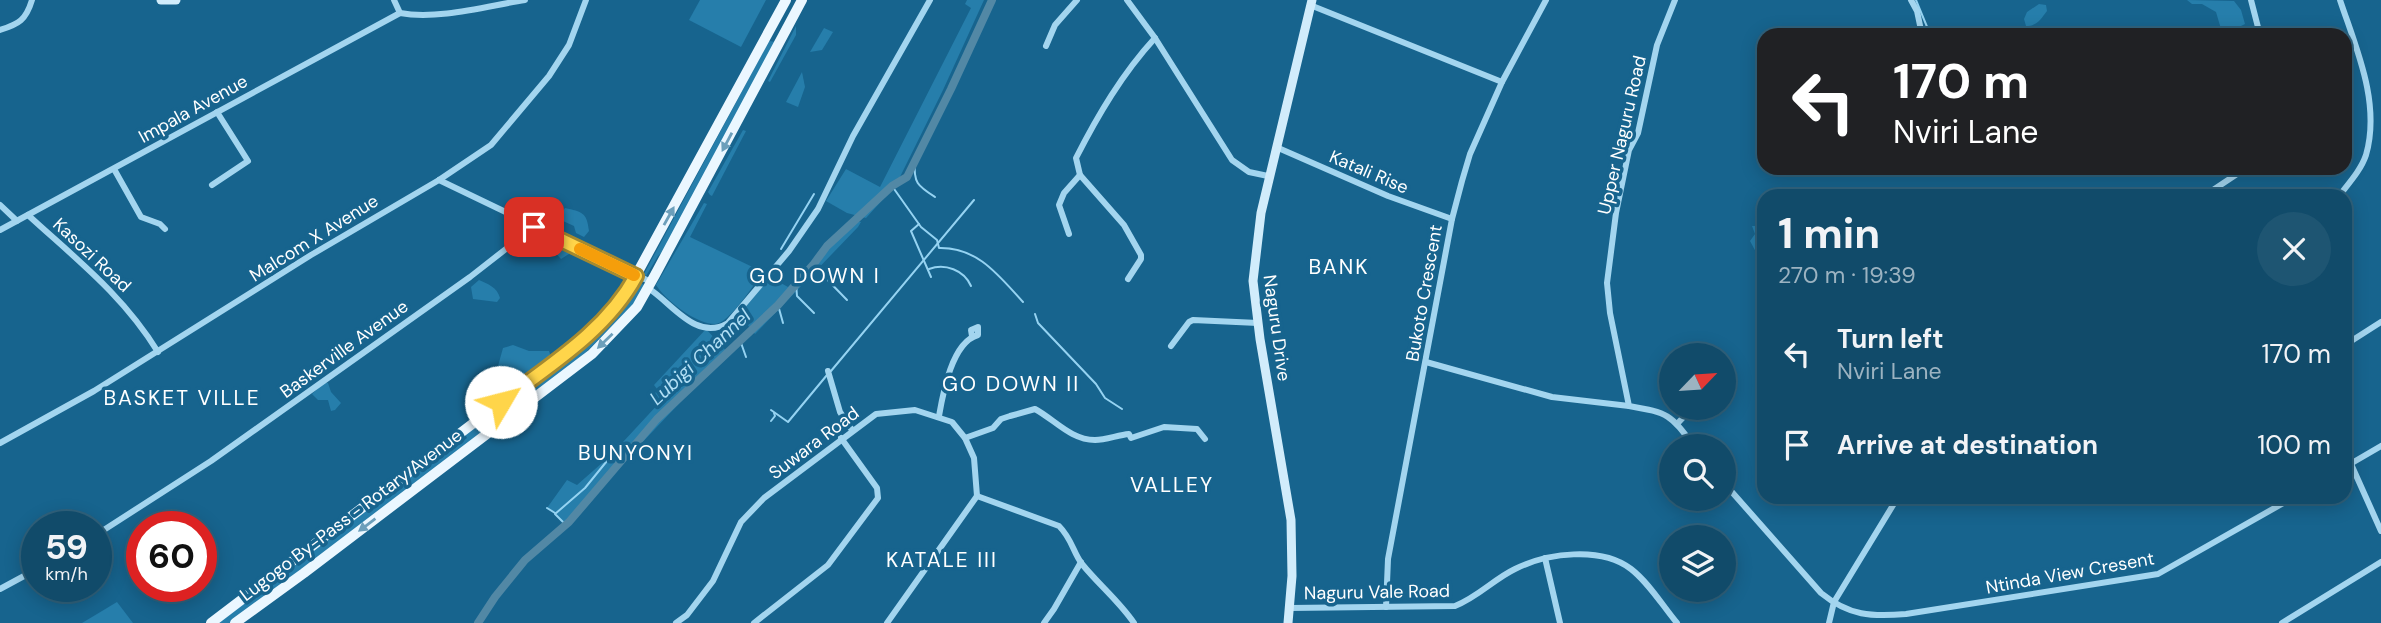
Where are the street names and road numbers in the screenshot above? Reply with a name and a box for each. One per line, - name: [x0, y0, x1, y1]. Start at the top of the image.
- street label: Upper Naguru Road: [1592, 53, 1652, 217]
- street label: Impala Avenue: [134, 69, 252, 149]
- street label: Katali Rise: [1326, 145, 1412, 199]
- street label: Malcom X Avenue: [245, 189, 383, 287]
- street label: Kasozi Road: [48, 213, 136, 297]
- street label: Bukoto Crescent: [1400, 223, 1448, 363]
- street label: Naguru Drive: [1258, 273, 1296, 383]
- street label: Baskerville Avenue: [275, 294, 413, 404]
- street label: Suwara Road: [764, 401, 864, 485]
- street label: Lugogo By-Pass - Rotary Avenue: [235, 423, 467, 607]
- street label: Ntinda View Cresent: [1984, 546, 2156, 600]
- street label: Naguru Vale Road: [1304, 579, 1450, 605]

